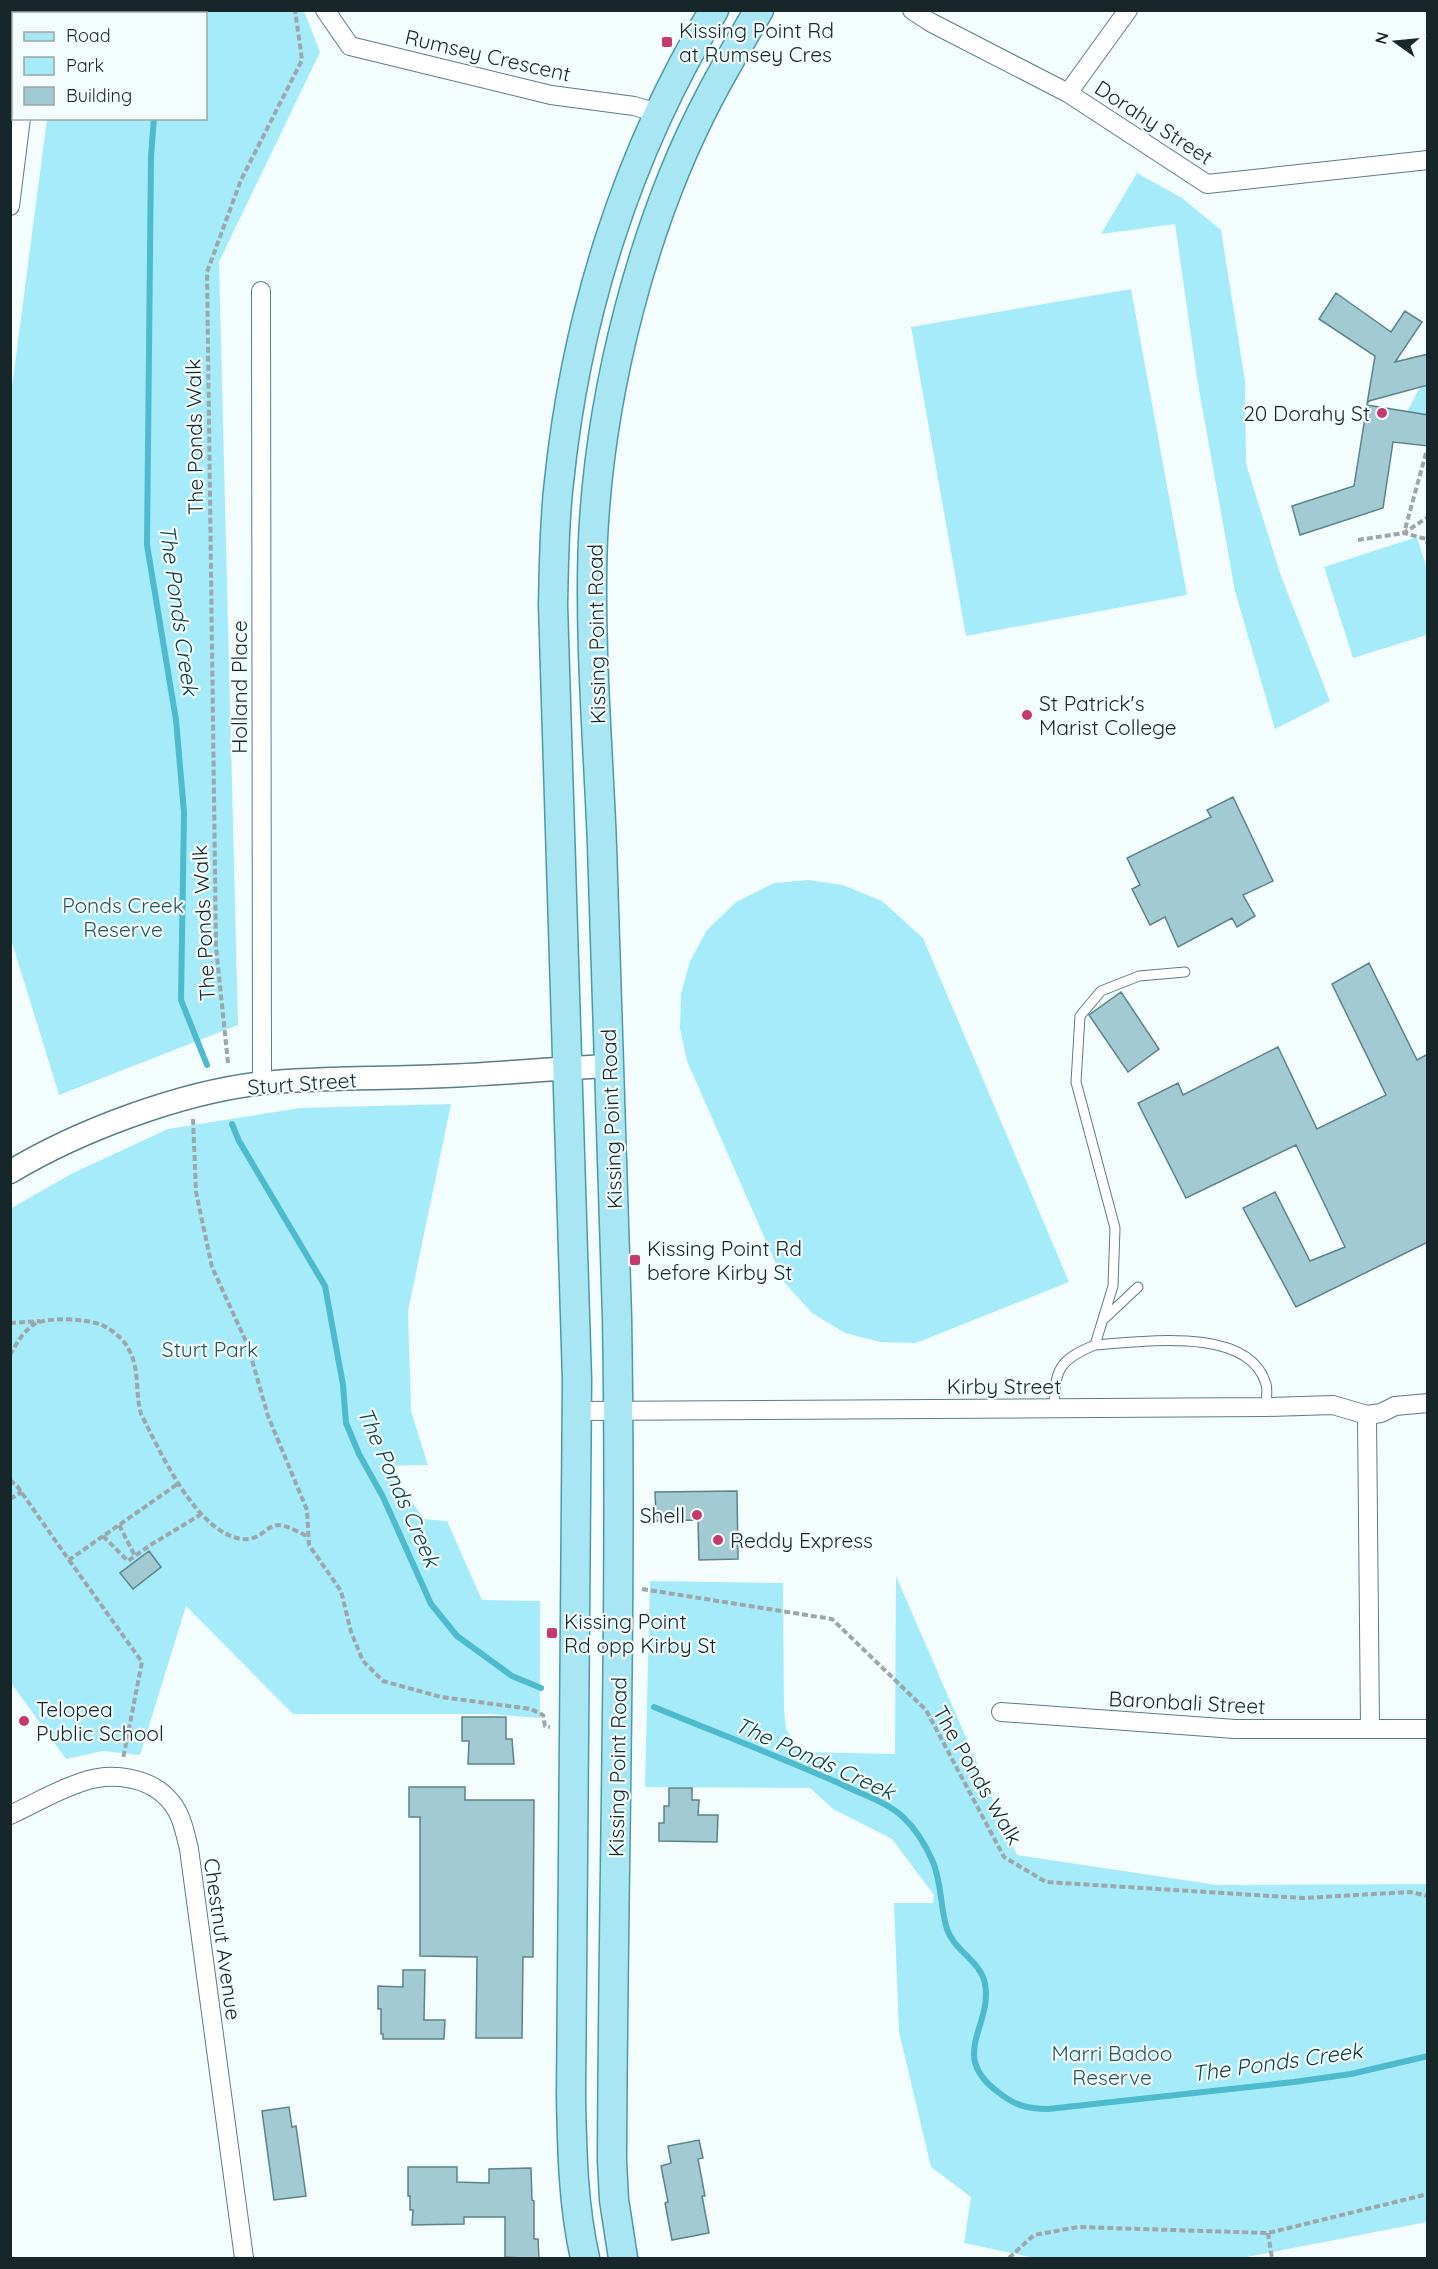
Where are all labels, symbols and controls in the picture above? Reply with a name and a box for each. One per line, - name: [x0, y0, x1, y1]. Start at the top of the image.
- legend: [12, 12, 207, 120]
- north arrow: [1366, 12, 1426, 72]
- place label: Kissing Point Rd at Rumsey Cres: [679, 17, 834, 67]
- street label: Rumsey Crescent: [403, 23, 573, 87]
- text: Road: [66, 24, 111, 47]
- text: N: [1370, 30, 1393, 46]
- marker: Kissing Point Rd at Rumsey Cres: [660, 35, 674, 49]
- text: Park: [66, 54, 104, 77]
- street label: Dorahy Street: [1090, 74, 1218, 170]
- text: Building: [66, 84, 132, 107]
- street label: The Ponds Walk: [180, 359, 208, 515]
- place label: 20 Dorahy St: [1243, 400, 1370, 426]
- marker: 20 Dorahy St: [1375, 406, 1389, 420]
- water label: The Ponds Creek: [153, 523, 205, 699]
- street label: Kissing Point Road: [581, 544, 611, 724]
- street label: Holland Place: [226, 620, 252, 754]
- place label: St Patrick's Marist College: [1039, 690, 1177, 740]
- marker: St Patrick's Marist College: [1020, 708, 1034, 722]
- street label: The Ponds Walk: [186, 844, 220, 1002]
- park label: Ponds Creek Reserve: [62, 892, 184, 942]
- street label: Kissing Point Road: [595, 1028, 627, 1210]
- street label: Sturt Street: [247, 1066, 357, 1100]
- place label: Kissing Point Rd before Kirby St: [647, 1235, 802, 1285]
- marker: Kissing Point Rd before Kirby St: [628, 1253, 642, 1267]
- park label: Sturt Park: [162, 1336, 258, 1362]
- street label: Kirby Street: [947, 1373, 1061, 1399]
- water label: The Ponds Creek: [351, 1403, 448, 1573]
- place label: Shell: [640, 1502, 685, 1528]
- marker: Shell: [690, 1508, 704, 1522]
- place label: Reddy Express: [730, 1527, 873, 1553]
- marker: Reddy Express: [711, 1533, 725, 1547]
- place label: Kissing Point Rd opp Kirby St: [564, 1608, 716, 1658]
- marker: Kissing Point Rd opp Kirby St: [545, 1626, 559, 1640]
- street label: Kissing Point Road: [602, 1677, 632, 1857]
- street label: Baronbali Street: [1108, 1685, 1266, 1719]
- place label: Telopea Public School: [36, 1696, 164, 1746]
- street label: The Ponds Walk: [928, 1701, 1028, 1849]
- water label: The Ponds Creek: [731, 1710, 901, 1807]
- marker: Telopea Public School: [17, 1714, 31, 1728]
- street label: Chestnut Avenue: [199, 1856, 247, 2022]
- water label: The Ponds Creek: [1190, 2036, 1366, 2088]
- park label: Marri Badoo Reserve: [1052, 2040, 1172, 2090]

